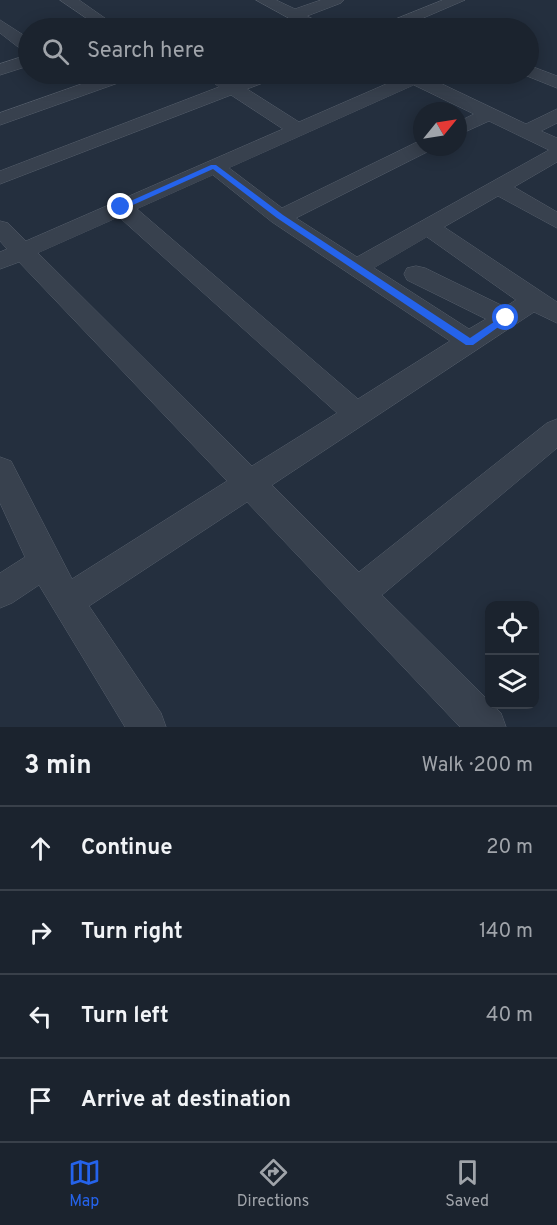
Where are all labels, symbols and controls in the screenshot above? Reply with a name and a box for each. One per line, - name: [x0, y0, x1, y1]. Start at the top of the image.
- search box: [18, 18, 539, 84]
- icon: search: [39, 35, 72, 68]
- text: Search here: [87, 38, 205, 65]
- north arrow: [413, 102, 467, 156]
- route end: [107, 193, 133, 219]
- route start: [492, 304, 518, 330]
- map controls: [485, 601, 539, 709]
- button: locate: [485, 601, 539, 655]
- button: layers: [485, 655, 539, 709]
- text: 3 min: [24, 750, 92, 783]
- text: Walk · 200 m: [422, 753, 533, 779]
- icon: ahead: [24, 832, 57, 865]
- text: Continue: [81, 835, 172, 862]
- text: 20 m: [486, 835, 533, 861]
- icon: right: [24, 916, 57, 949]
- text: Turn right: [81, 919, 183, 946]
- text: 140 m: [479, 919, 533, 945]
- icon: left: [24, 1000, 57, 1033]
- text: Turn left: [81, 1003, 169, 1030]
- text: 40 m: [486, 1003, 533, 1029]
- icon: arrive: [24, 1084, 57, 1117]
- text: Arrive at destination: [81, 1087, 291, 1114]
- tab: Map: [68, 1156, 101, 1212]
- tab: Directions: [237, 1156, 309, 1212]
- tab: Saved: [445, 1156, 489, 1212]

